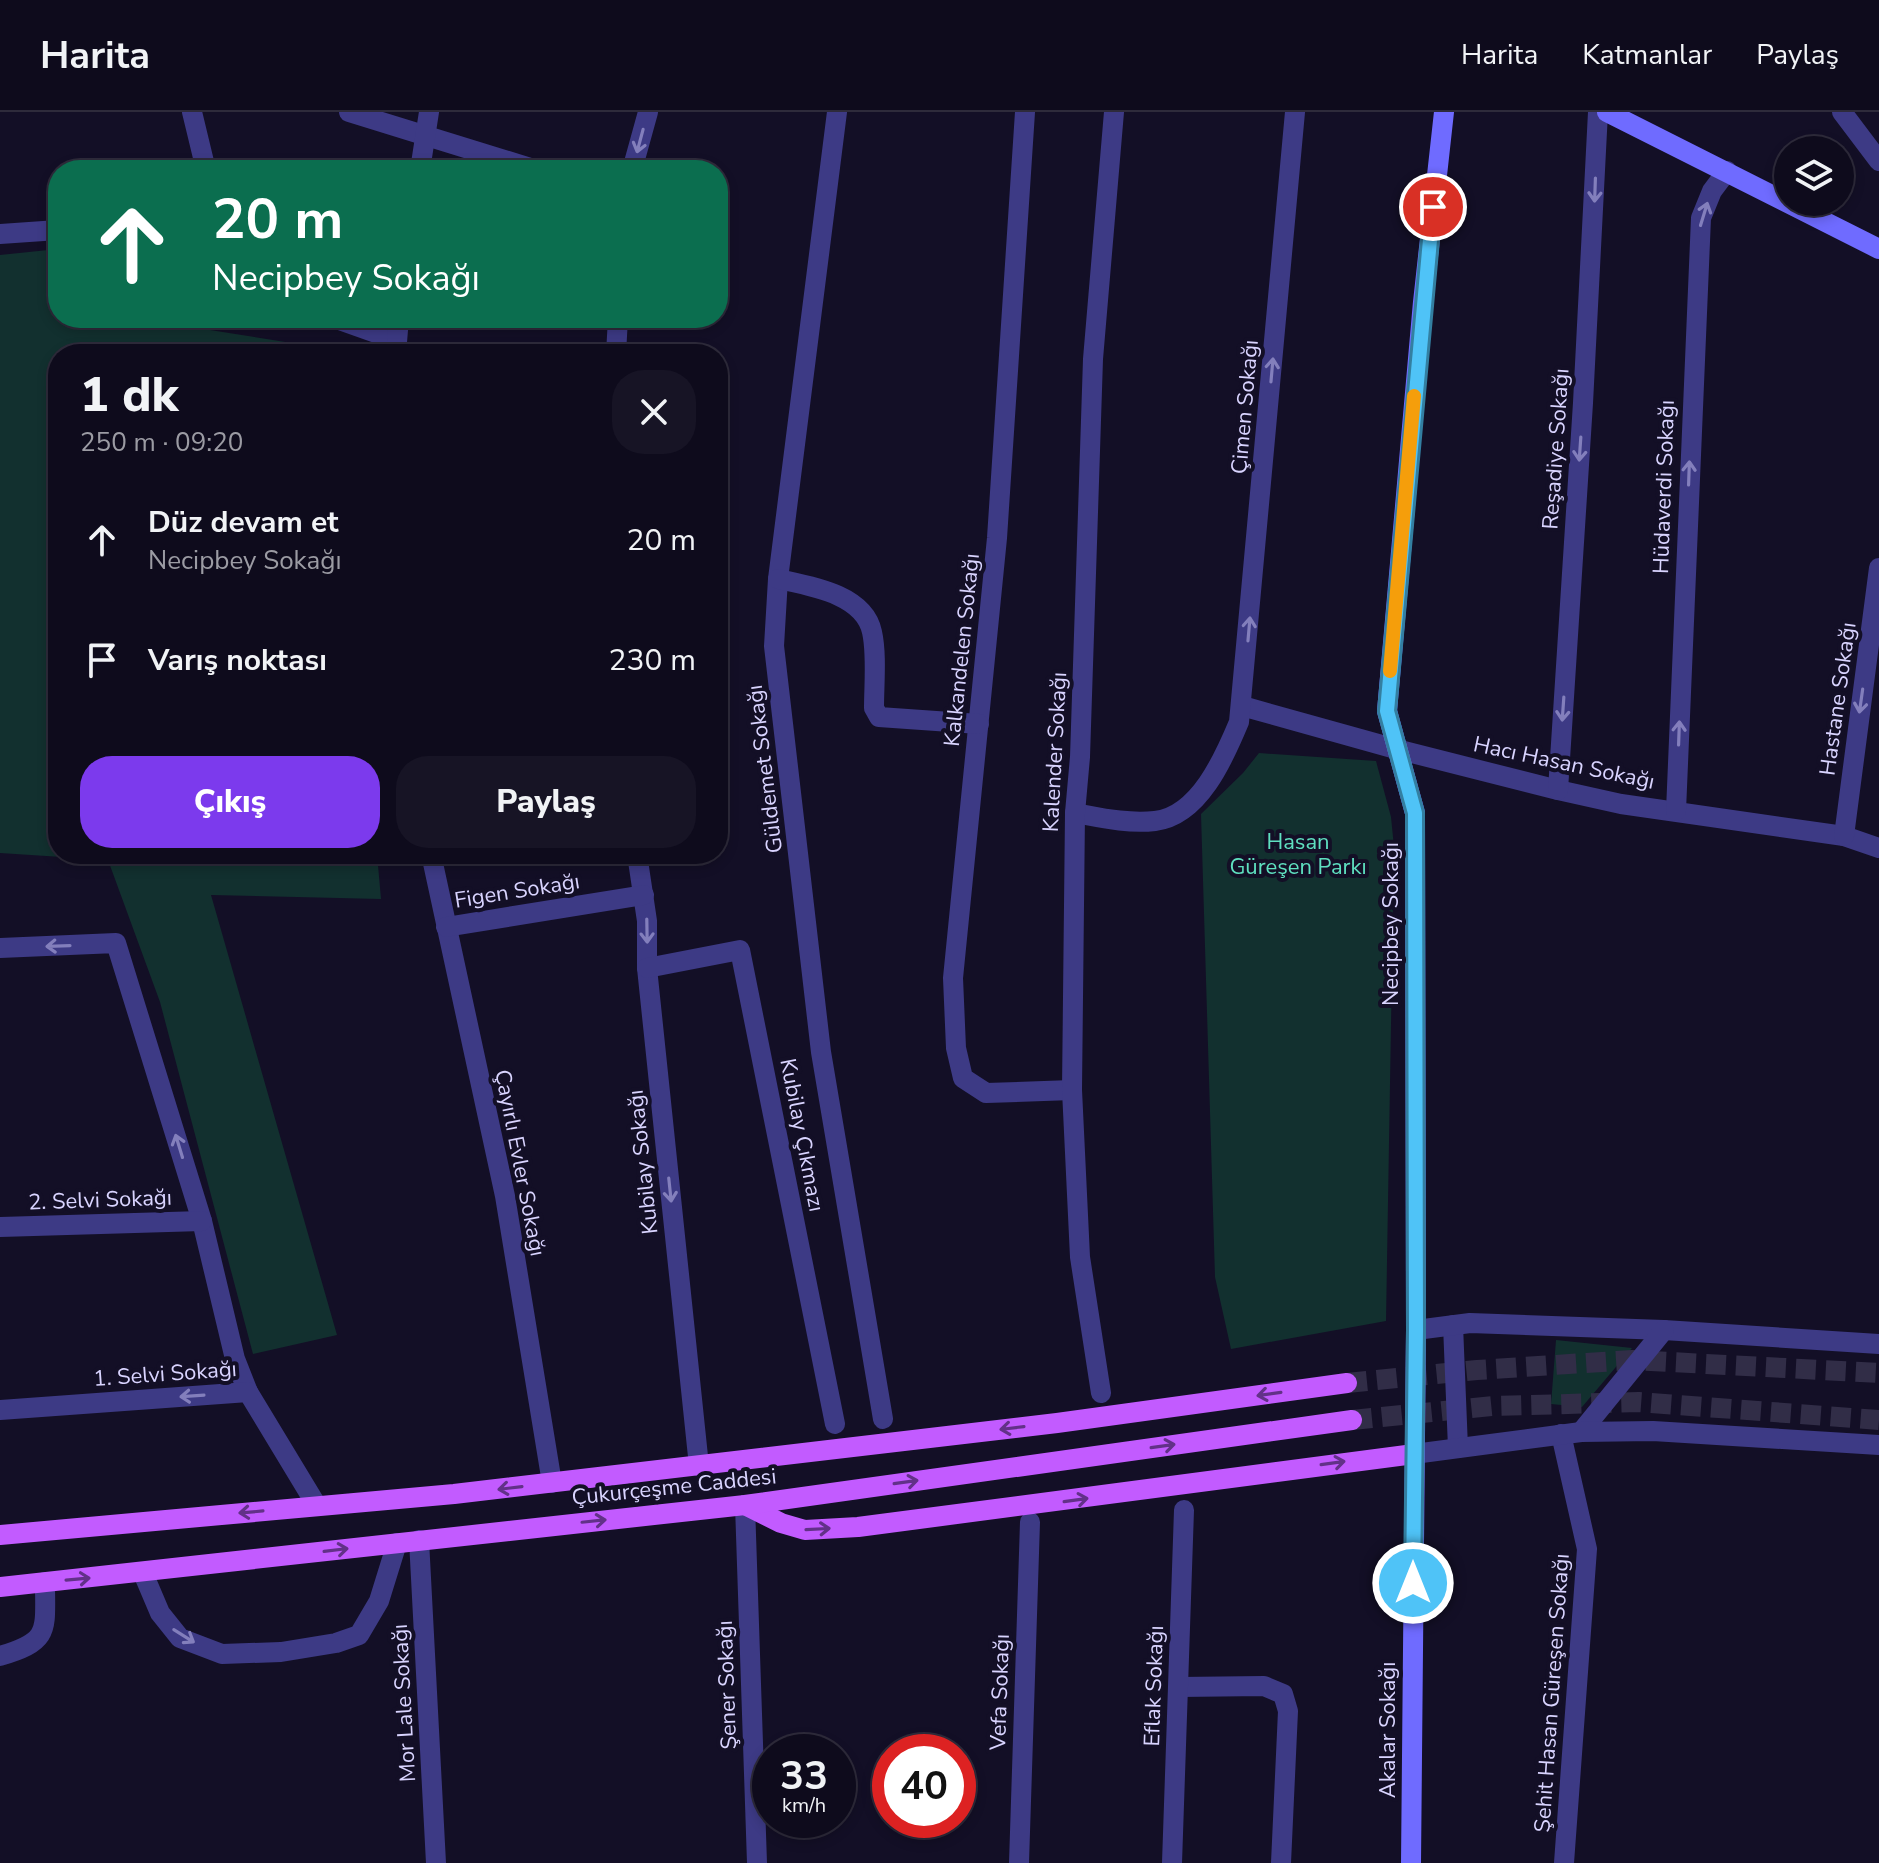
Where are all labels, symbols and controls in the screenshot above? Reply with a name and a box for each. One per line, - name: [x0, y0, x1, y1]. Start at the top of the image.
- text: Harita: [40, 30, 150, 81]
- text: Harita: [1461, 36, 1538, 74]
- text: Katmanlar: [1582, 36, 1712, 74]
- text: Paylaş: [1756, 36, 1839, 74]
- one-way arrow: [632, 128, 647, 153]
- map controls: [1774, 136, 1854, 216]
- button: layers: [1774, 136, 1854, 216]
- pin: [1399, 173, 1467, 241]
- one-way arrow: [1588, 176, 1603, 203]
- text: 20 m: [212, 181, 343, 258]
- icon: arrive: [1411, 185, 1455, 229]
- icon: ahead: [80, 192, 184, 296]
- one-way arrow: [1698, 202, 1712, 227]
- text: Necipbey Sokağı: [212, 254, 480, 303]
- street label: Çimen Sokağı: [1224, 338, 1266, 476]
- one-way arrow: [1265, 357, 1280, 383]
- text: 1 dk: [80, 362, 178, 428]
- street label: Reşadiye Sokağı: [1535, 367, 1577, 531]
- button: close: [612, 370, 696, 454]
- street label: Hüdaverdi Sokağı: [1646, 399, 1682, 575]
- text: 250 m · 09:20: [80, 425, 243, 460]
- one-way arrow: [1572, 436, 1587, 462]
- one-way arrow: [1681, 460, 1696, 487]
- text: Düz devam et: [148, 502, 339, 543]
- icon: ahead: [80, 518, 124, 562]
- text: 20 m: [627, 520, 696, 561]
- text: Necipbey Sokağı: [148, 543, 342, 578]
- street label: Kalkandelen Sokağı: [937, 552, 987, 748]
- one-way arrow: [1242, 616, 1257, 642]
- street label: Hastane Sokağı: [1812, 620, 1864, 778]
- icon: arrive: [80, 638, 124, 682]
- text: Varış noktası: [148, 640, 327, 681]
- text: 230 m: [609, 640, 696, 681]
- street label: Kalender Sokağı: [1036, 671, 1074, 833]
- street label: Güldemet Sokağı: [740, 683, 790, 855]
- one-way arrow: [1854, 687, 1869, 714]
- one-way arrow: [1555, 695, 1570, 722]
- one-way arrow: [1672, 720, 1687, 747]
- street label: Hacı Hasan Sokağı: [1471, 729, 1657, 797]
- button: Çıkış: [80, 756, 380, 848]
- button: Paylaş: [396, 756, 696, 848]
- park label: Hasan Güreşen Parkı: [1229, 827, 1367, 882]
- street label: Necipbey Sokağı: [1376, 842, 1406, 1006]
- street label: Figen Sokağı: [452, 866, 582, 916]
- one-way arrow: [639, 917, 654, 944]
- one-way arrow: [45, 938, 72, 953]
- street label: Kubilay Çıkmazı: [772, 1056, 832, 1214]
- street label: Çayırlı Evler Sokağı: [487, 1067, 553, 1259]
- street label: Kubilay Sokağı: [620, 1088, 666, 1236]
- one-way arrow: [171, 1134, 186, 1160]
- one-way arrow: [663, 1176, 678, 1203]
- street label: 2. Selvi Sokağı: [28, 1183, 172, 1217]
- street label: 1. Selvi Sokağı: [92, 1354, 238, 1394]
- one-way arrow: [1257, 1387, 1282, 1402]
- one-way arrow: [179, 1389, 206, 1404]
- one-way arrow: [999, 1421, 1026, 1436]
- one-way arrow: [1150, 1438, 1175, 1453]
- one-way arrow: [1320, 1455, 1346, 1470]
- street label: Çukurçeşme Caddesi: [570, 1461, 778, 1513]
- one-way arrow: [893, 1474, 918, 1489]
- one-way arrow: [498, 1481, 523, 1496]
- one-way arrow: [1063, 1492, 1088, 1507]
- one-way arrow: [238, 1505, 265, 1520]
- one-way arrow: [580, 1513, 607, 1528]
- one-way arrow: [804, 1521, 831, 1536]
- position arrow: [1371, 1541, 1455, 1625]
- one-way arrow: [322, 1542, 349, 1557]
- street label: Şehit Hasan Güreşen Sokağı: [1527, 1553, 1577, 1833]
- one-way arrow: [64, 1571, 91, 1586]
- street label: Şener Sokağı: [710, 1620, 744, 1750]
- street label: Mor Lale Sokağı: [385, 1623, 423, 1783]
- street label: Eflak Sokağı: [1137, 1625, 1171, 1747]
- one-way arrow: [173, 1628, 195, 1644]
- street label: Vefa Sokağı: [983, 1633, 1017, 1752]
- street label: Akalar Sokağı: [1373, 1662, 1403, 1798]
- speed limit sign: 40: [872, 1734, 976, 1838]
- text: 33: [780, 1749, 828, 1803]
- text: km/h: [782, 1792, 826, 1819]

